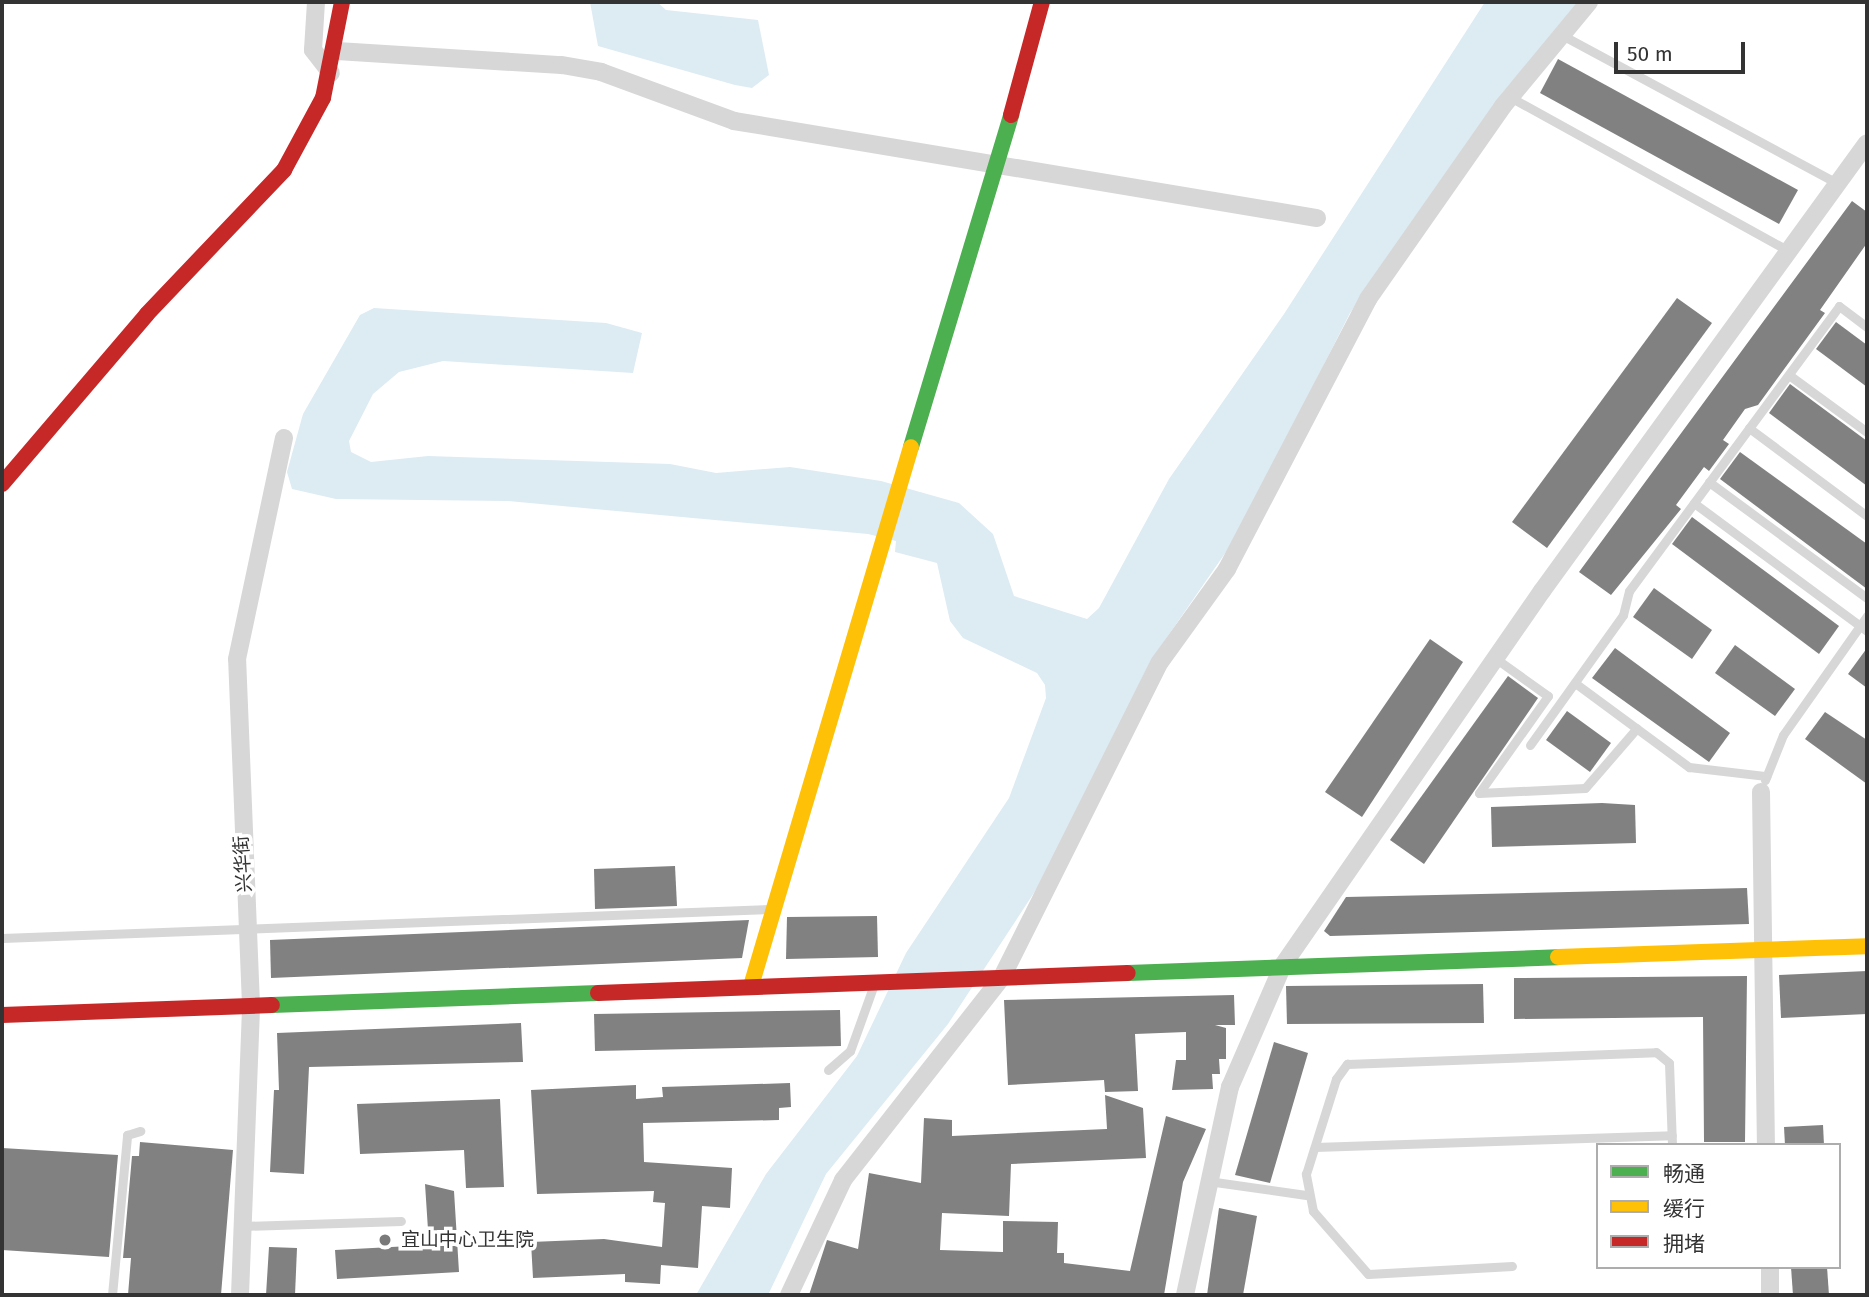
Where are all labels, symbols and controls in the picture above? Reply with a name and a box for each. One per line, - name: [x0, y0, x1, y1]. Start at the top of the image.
- scale bar: [1617, 28, 1748, 72]
- text: 50 m: [1627, 41, 1673, 67]
- street label: 兴华街: [230, 835, 256, 893]
- legend: [1596, 1143, 1841, 1269]
- text: 畅通: [1663, 1161, 1705, 1187]
- text: 缓行: [1663, 1196, 1705, 1222]
- place label: 宜山中心卫生院: [401, 1229, 534, 1251]
- marker: 宜山中心卫生院: [375, 1230, 395, 1250]
- text: 拥堵: [1663, 1231, 1705, 1257]

